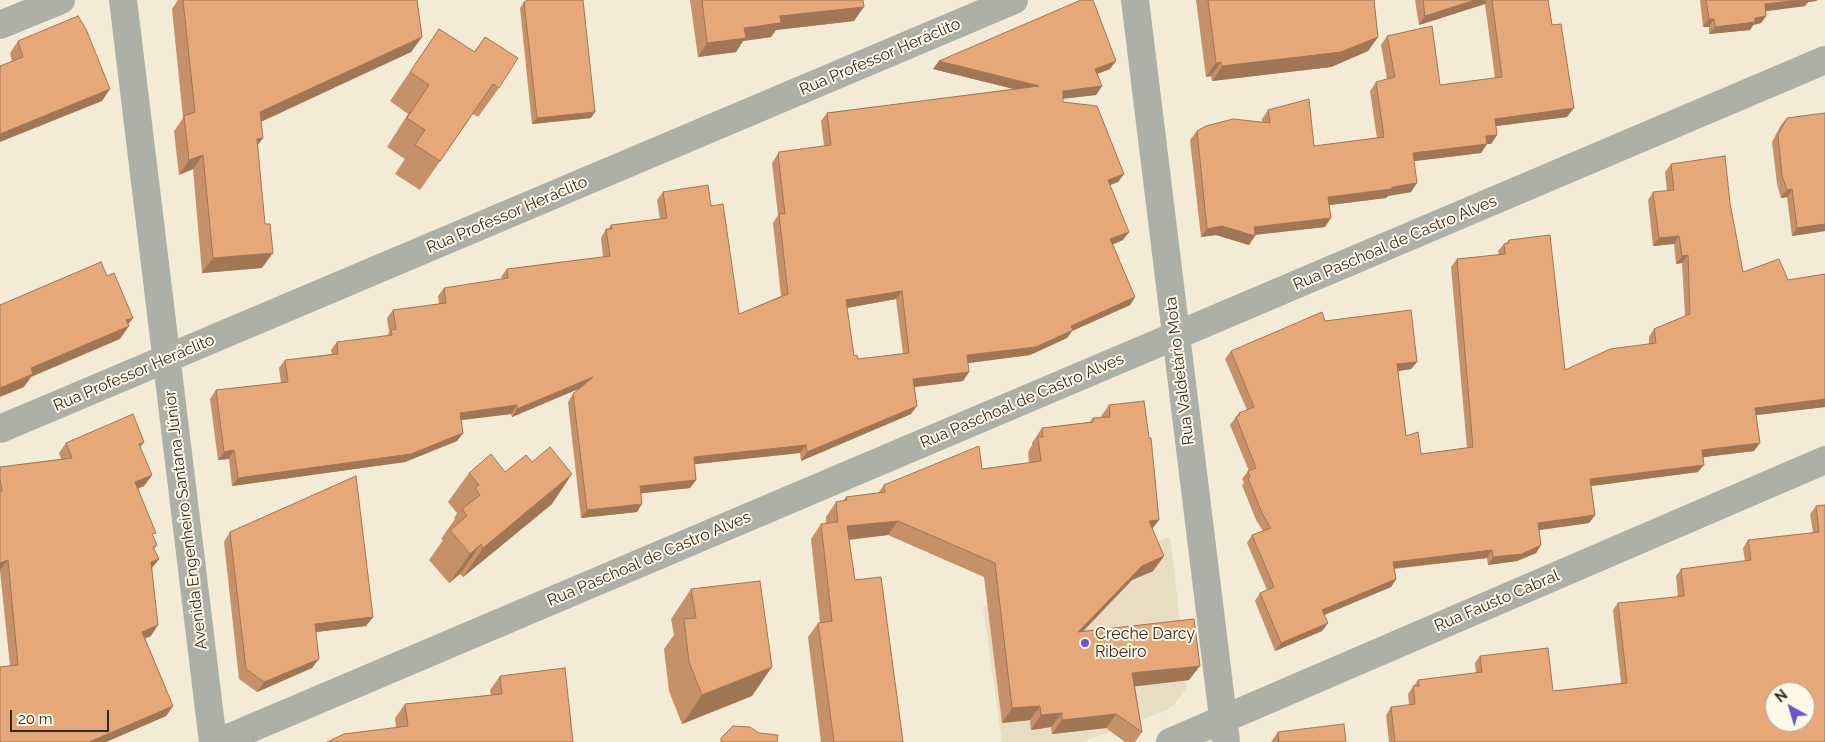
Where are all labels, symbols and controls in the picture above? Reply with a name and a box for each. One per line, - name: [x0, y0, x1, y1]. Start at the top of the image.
- street label: Rua Professor Heráclito: [797, 14, 963, 100]
- street label: Rua Professor Heráclito: [424, 172, 590, 258]
- street label: Rua Paschoal de Castro Alves: [1290, 191, 1500, 295]
- street label: Rua Valdetário Mota: [1161, 296, 1199, 446]
- street label: Rua Professor Heráclito: [51, 330, 217, 416]
- street label: Rua Paschoal de Castro Alves: [917, 349, 1127, 453]
- street label: Avenida Engenheiro Santana Júnior: [161, 389, 211, 651]
- street label: Rua Paschoal de Castro Alves: [544, 507, 754, 611]
- street label: Rua Fausto Cabral: [1432, 566, 1562, 636]
- place label: Creche Darcy Ribeiro: [1095, 624, 1195, 662]
- marker: Creche Darcy Ribeiro: [1079, 637, 1091, 649]
- north arrow: [1765, 682, 1815, 732]
- text: N: [1772, 687, 1790, 706]
- scale bar: [12, 700, 111, 732]
- text: 20 m: [18, 710, 53, 728]

